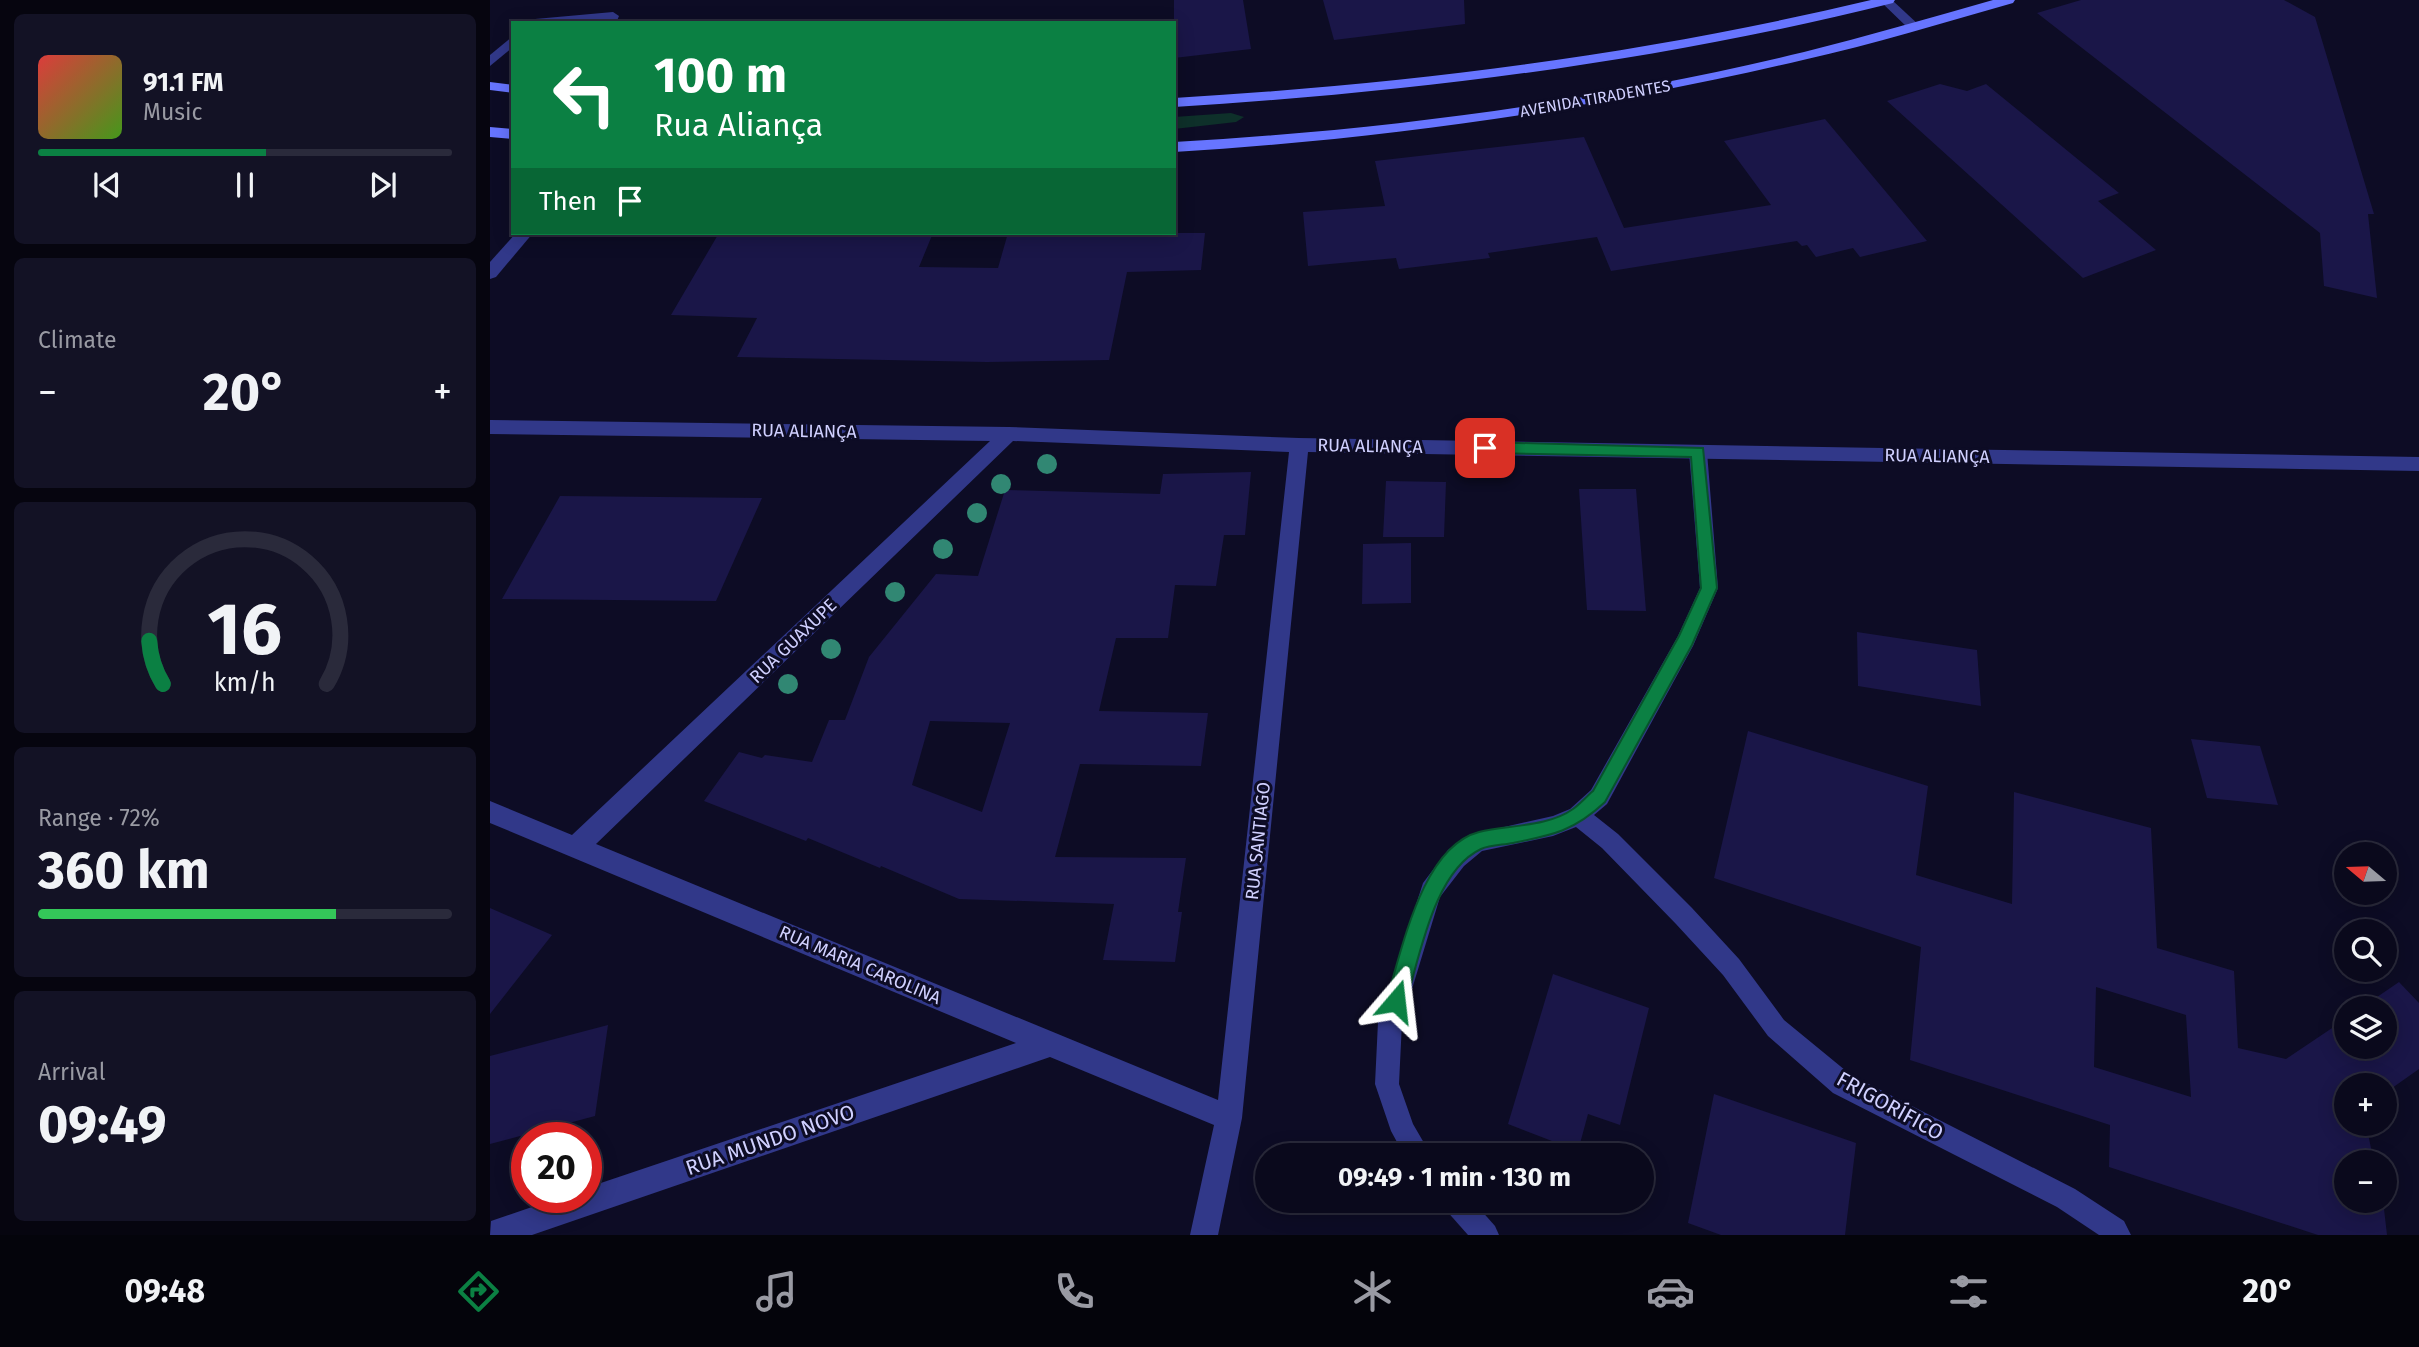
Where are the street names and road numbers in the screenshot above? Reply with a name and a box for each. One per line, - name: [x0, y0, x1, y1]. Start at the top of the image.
- street label: AVENIDA TIRADENTES: [1518, 76, 1672, 121]
- street label: RUA ALIANÇA: [751, 419, 857, 443]
- street label: RUA ALIANÇA: [1317, 434, 1423, 458]
- street label: RUA ALIANÇA: [1884, 444, 1990, 468]
- street label: RUA GUAXUPE: [745, 594, 841, 688]
- street label: RUA SANTIAGO: [1241, 781, 1275, 901]
- street label: RUA MARIA CAROLINA: [776, 921, 945, 1009]
- street label: FRIGORÍFICO: [1832, 1066, 1948, 1146]
- street label: RUA MUNDO NOVO: [682, 1099, 858, 1181]

